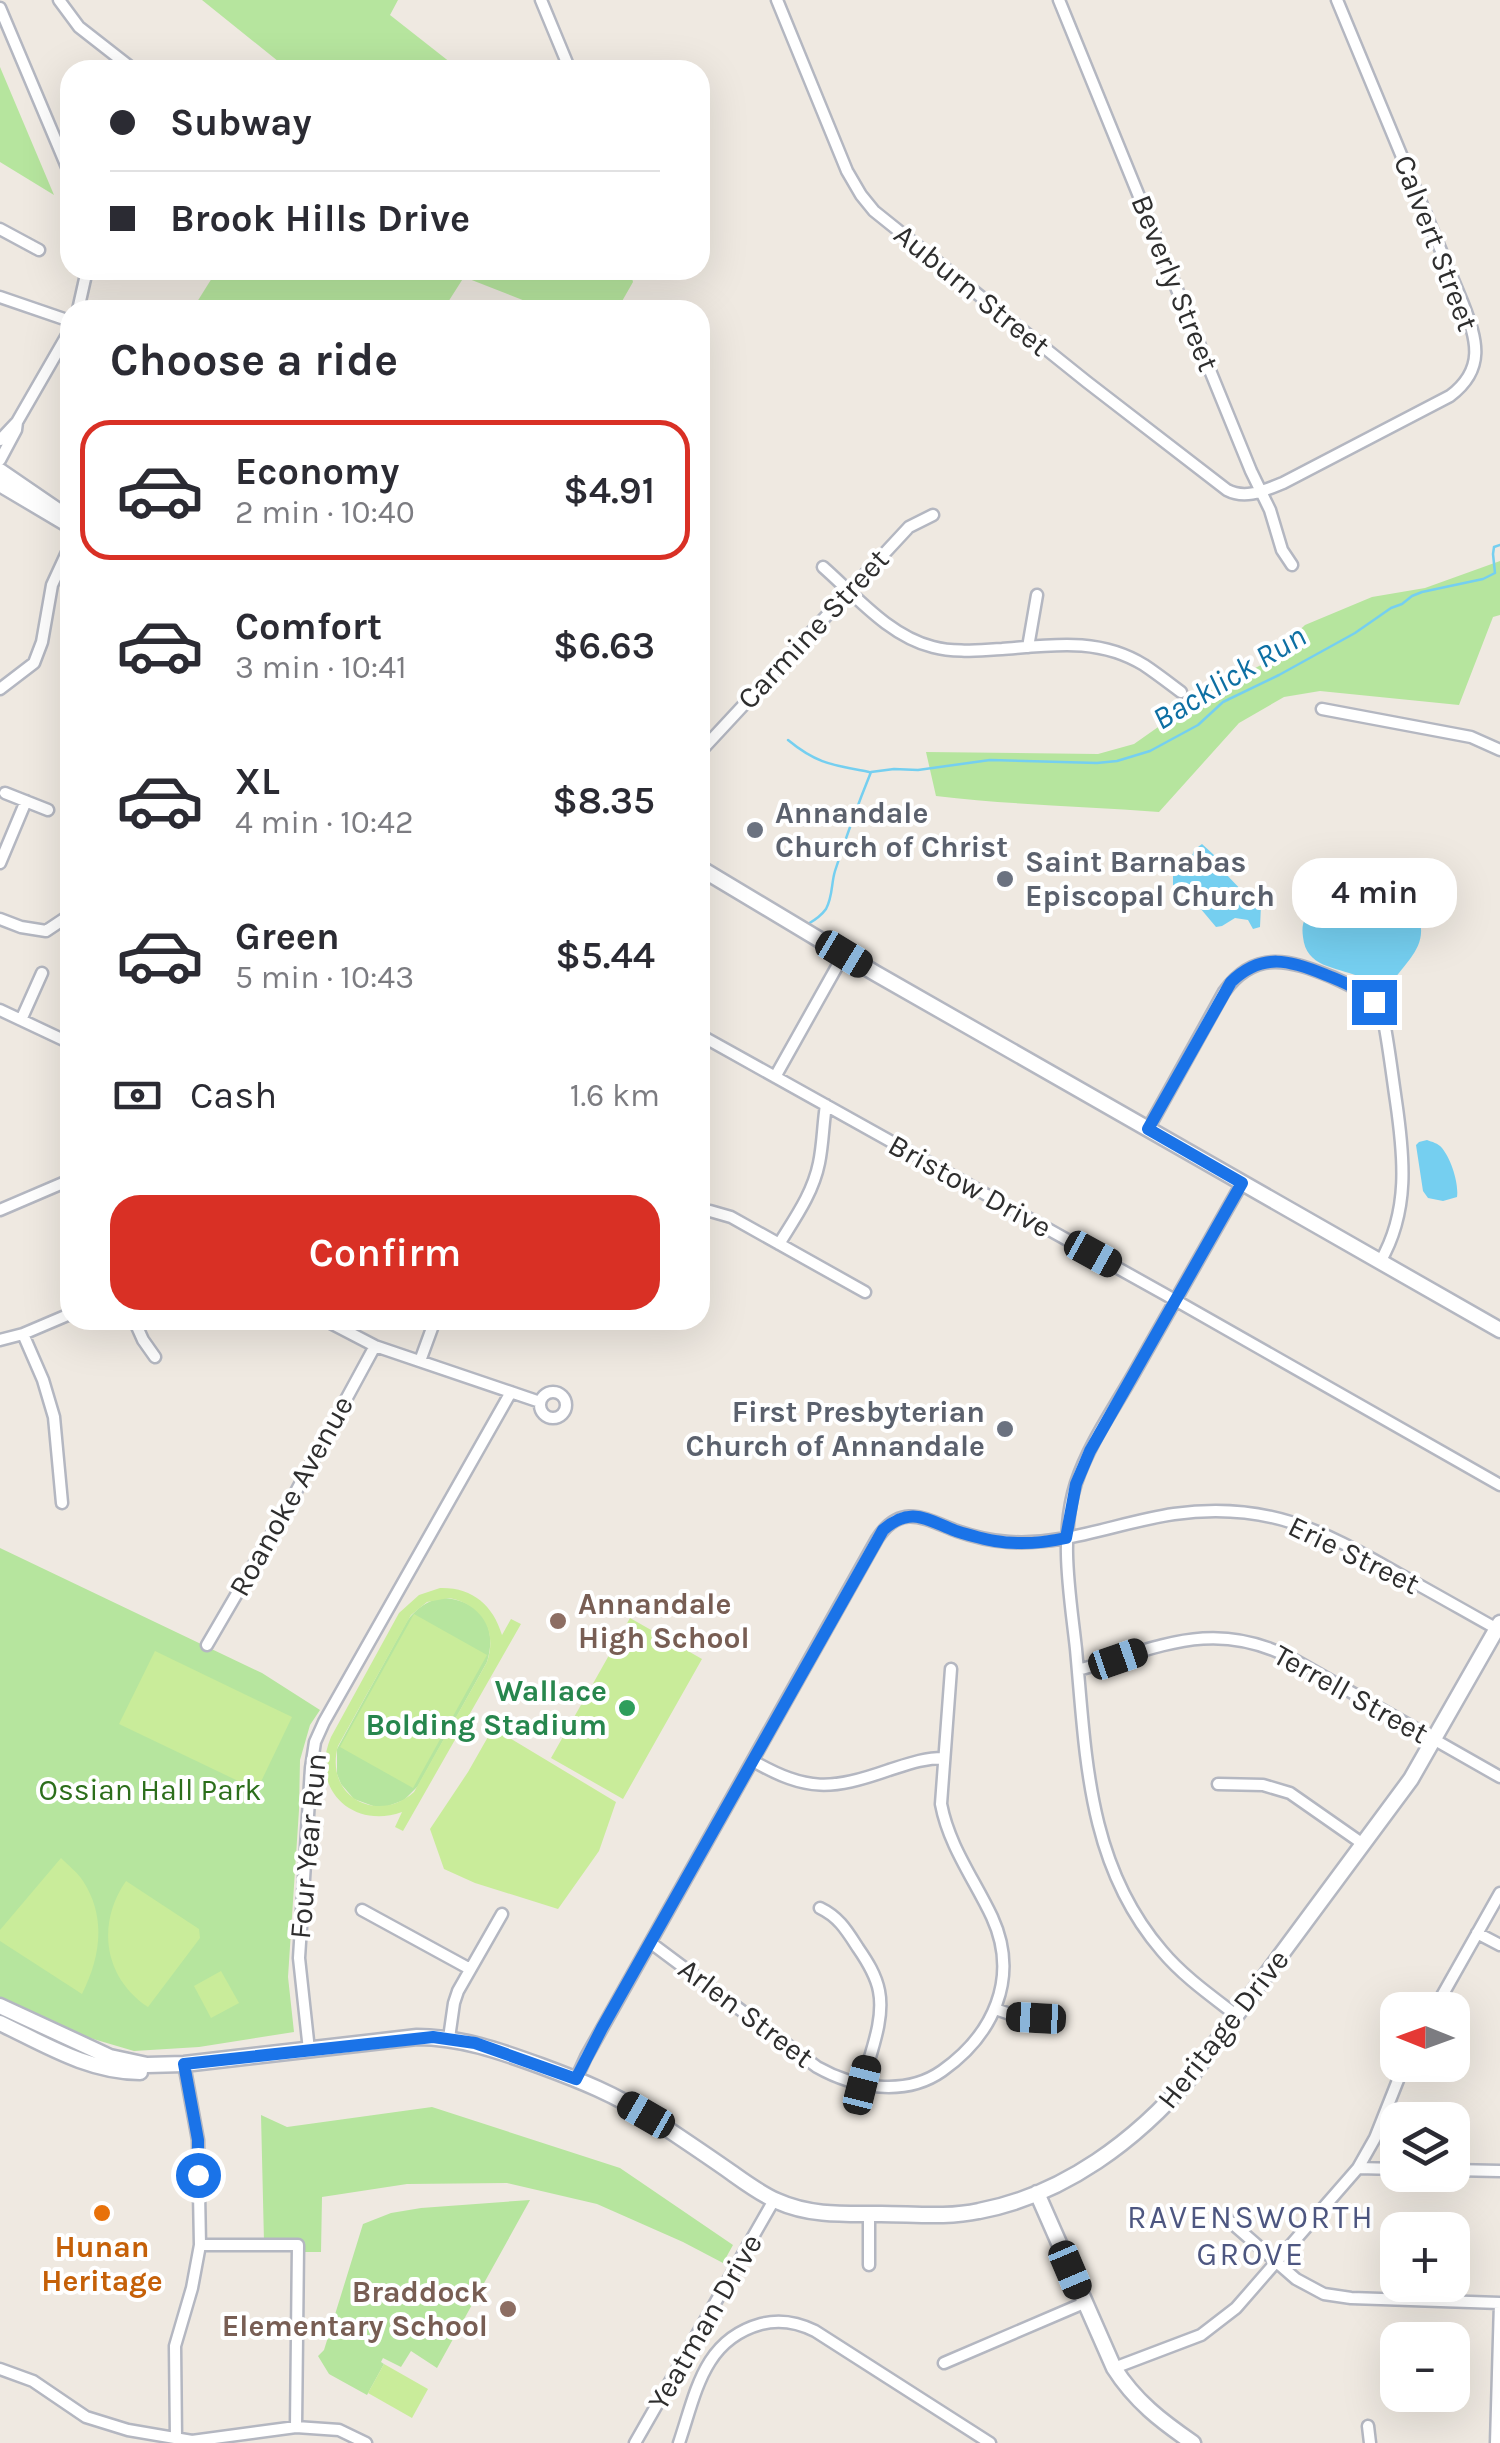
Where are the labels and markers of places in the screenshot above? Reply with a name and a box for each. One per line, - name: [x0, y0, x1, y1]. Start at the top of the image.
- place label: Annandale Church of Christ: [775, 795, 1008, 865]
- marker: Annandale Church of Christ: [744, 819, 766, 841]
- place label: Saint Barnabas Episcopal Church: [1025, 844, 1275, 914]
- marker: Saint Barnabas Episcopal Church: [994, 868, 1016, 890]
- place label: First Presbyterian Church of Annandale: [686, 1394, 985, 1464]
- marker: First Presbyterian Church of Annandale: [994, 1418, 1016, 1440]
- place label: Annandale High School: [578, 1586, 750, 1656]
- marker: Annandale High School: [547, 1610, 569, 1632]
- place label: Wallace Bolding Stadium: [365, 1673, 607, 1743]
- marker: Wallace Bolding Stadium: [616, 1697, 638, 1719]
- marker: Hunan Heritage: [91, 2202, 113, 2224]
- place label: Hunan Heritage: [41, 2229, 163, 2299]
- place label: Braddock Elementary School: [222, 2274, 488, 2344]
- marker: Braddock Elementary School: [497, 2298, 519, 2320]

